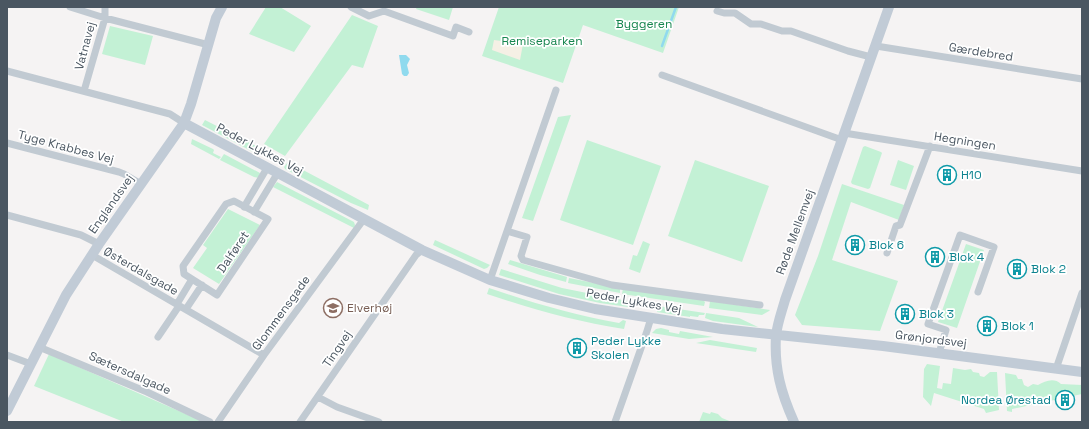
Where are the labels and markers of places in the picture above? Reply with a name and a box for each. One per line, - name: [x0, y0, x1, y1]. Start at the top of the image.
- building icon: H10: [936, 164, 958, 186]
- place label: H10: [961, 167, 982, 183]
- building icon: Blok 6: [844, 234, 866, 256]
- place label: Blok 6: [869, 237, 904, 253]
- building icon: Blok 4: [924, 246, 946, 268]
- place label: Blok 4: [949, 249, 985, 265]
- building icon: Blok 2: [1006, 258, 1028, 280]
- place label: Blok 2: [1031, 261, 1066, 277]
- school or university icon: Elverhøj: [322, 297, 344, 319]
- place label: Elverhøj: [347, 300, 392, 316]
- building icon: Blok 3: [894, 303, 916, 325]
- place label: Blok 3: [919, 306, 954, 322]
- building icon: Blok 1: [976, 315, 998, 337]
- place label: Blok 1: [1001, 318, 1034, 334]
- place label: Peder Lykke Skolen: [591, 333, 661, 363]
- building icon: Peder Lykke Skolen: [566, 337, 588, 359]
- building icon: Nordea Ørestad: [1054, 389, 1076, 411]
- place label: Nordea Ørestad: [961, 392, 1051, 408]

